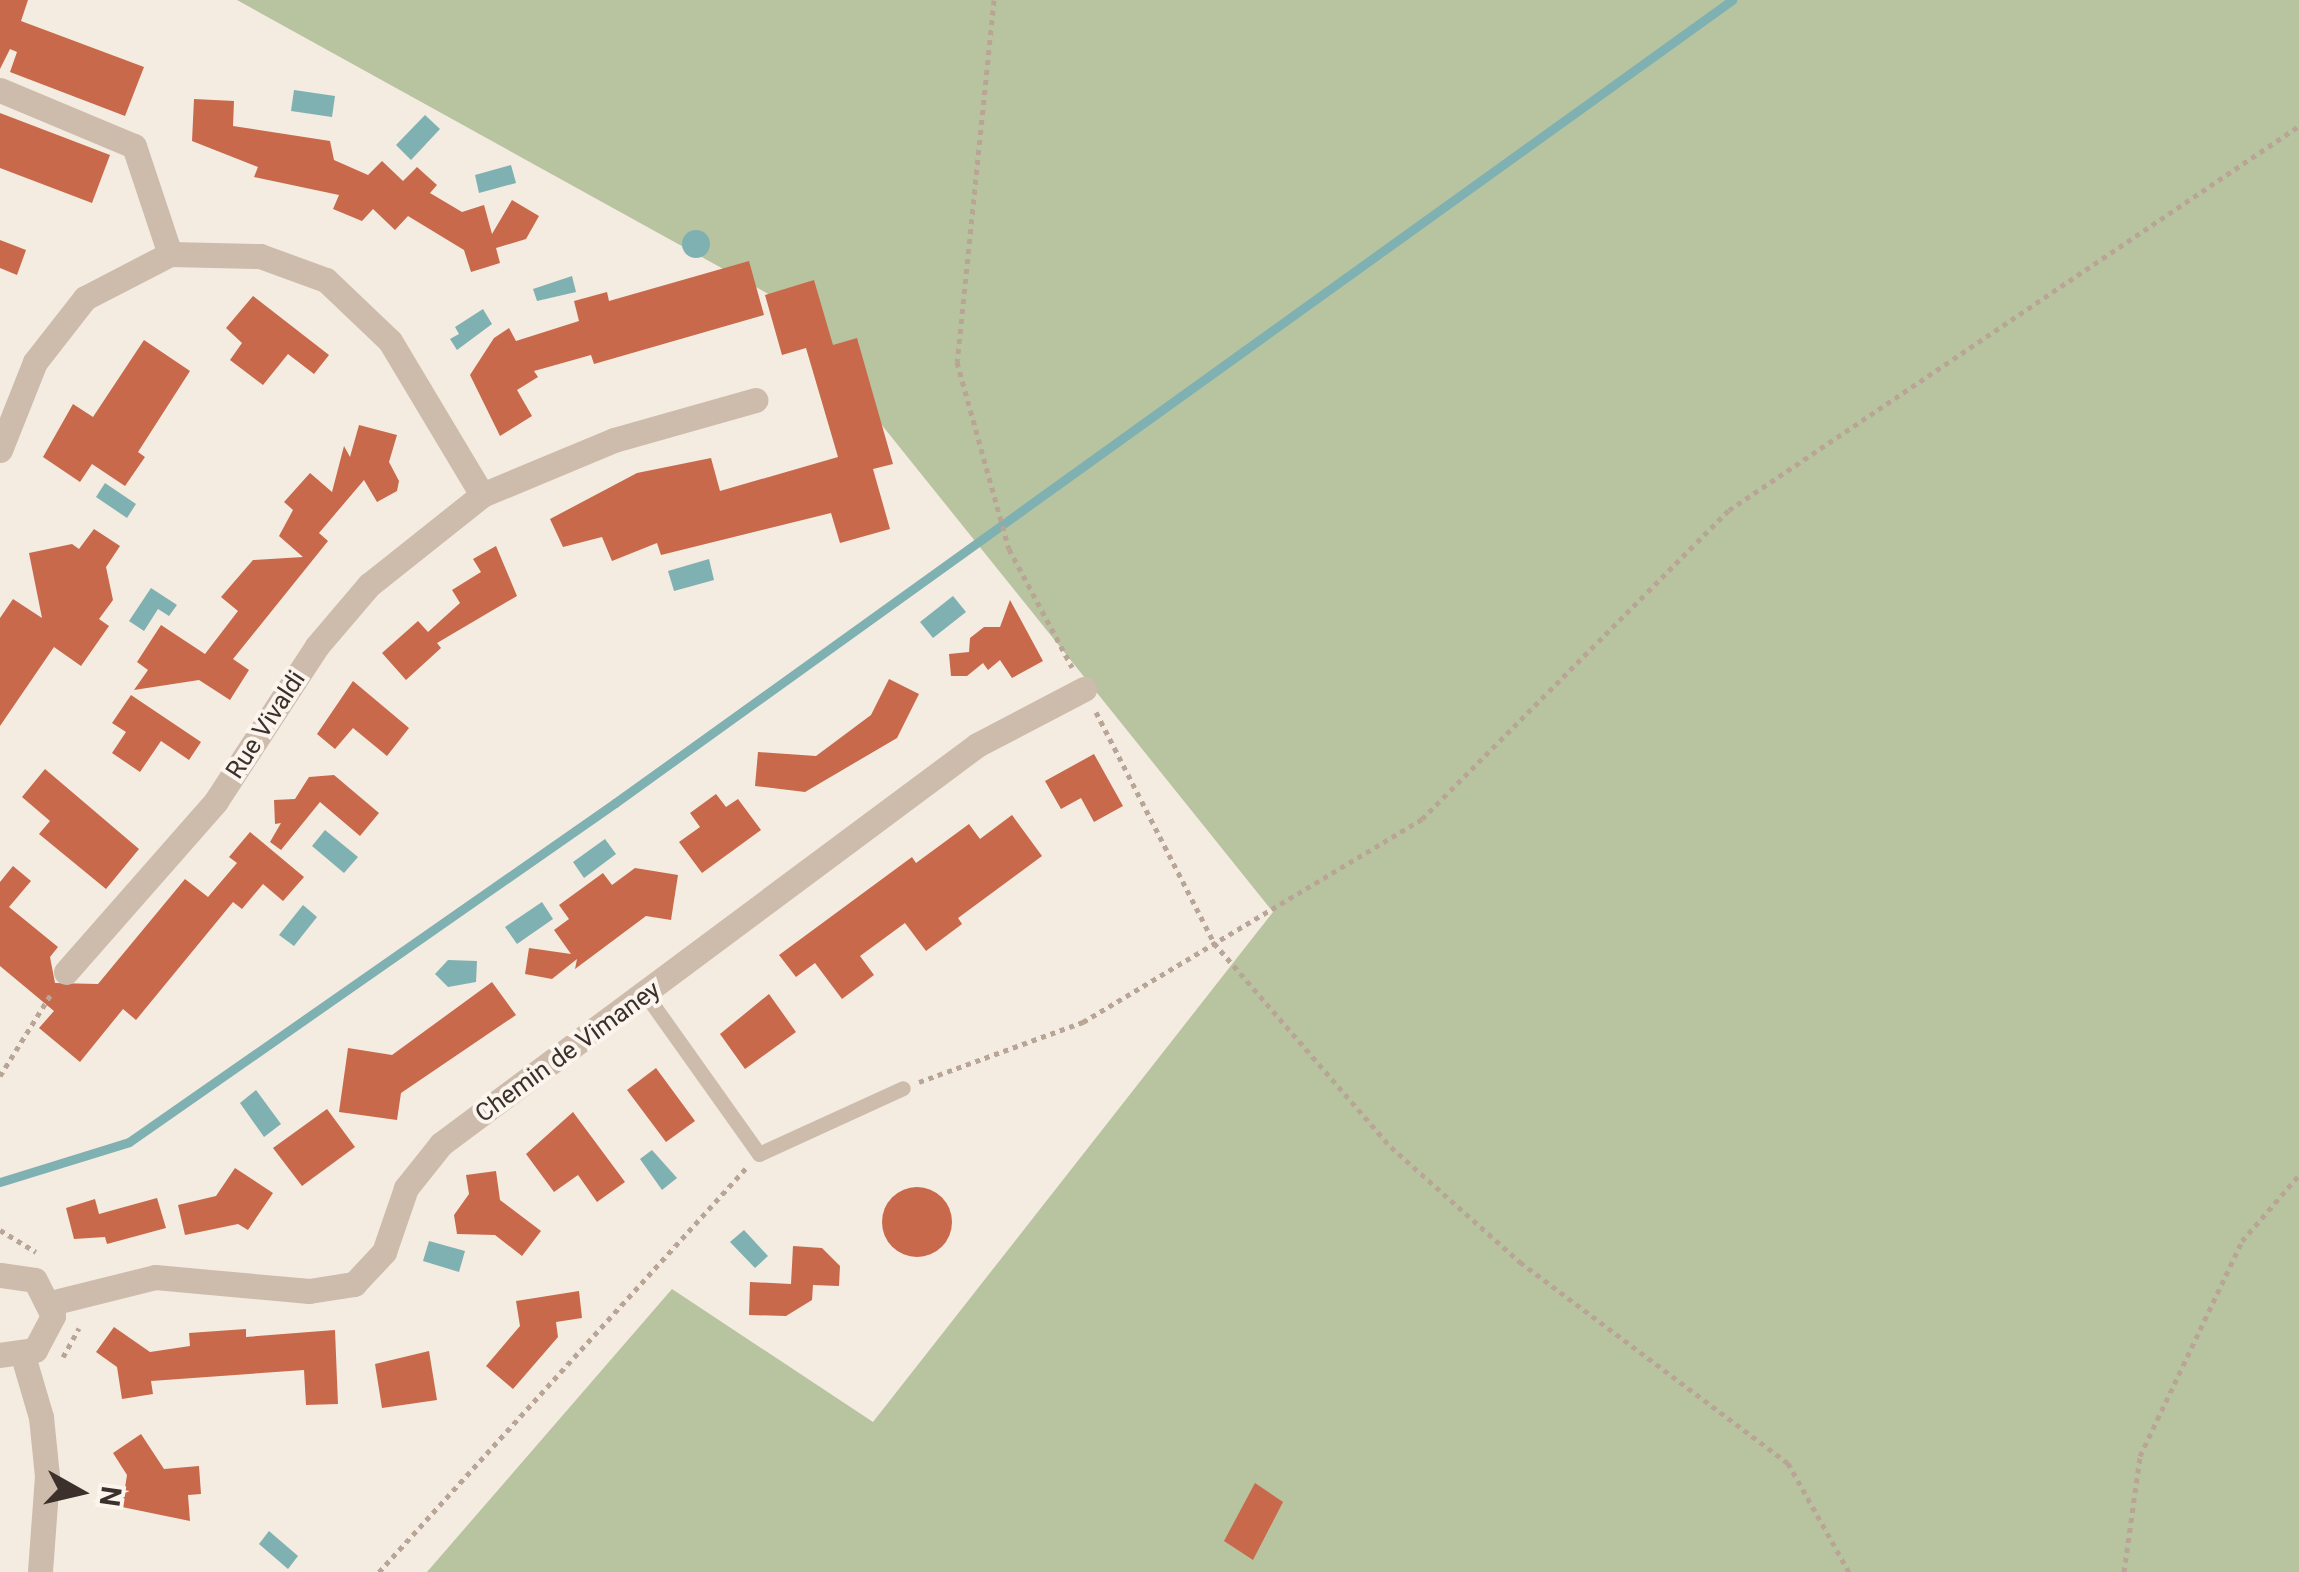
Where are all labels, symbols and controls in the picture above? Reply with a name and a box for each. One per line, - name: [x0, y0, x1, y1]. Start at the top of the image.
- street label: Rue Vivaldi: [220, 665, 312, 785]
- street label: Chemin de Vimaney: [470, 975, 666, 1129]
- north arrow: [30, 1442, 130, 1542]
- text: N: [92, 1484, 128, 1508]

